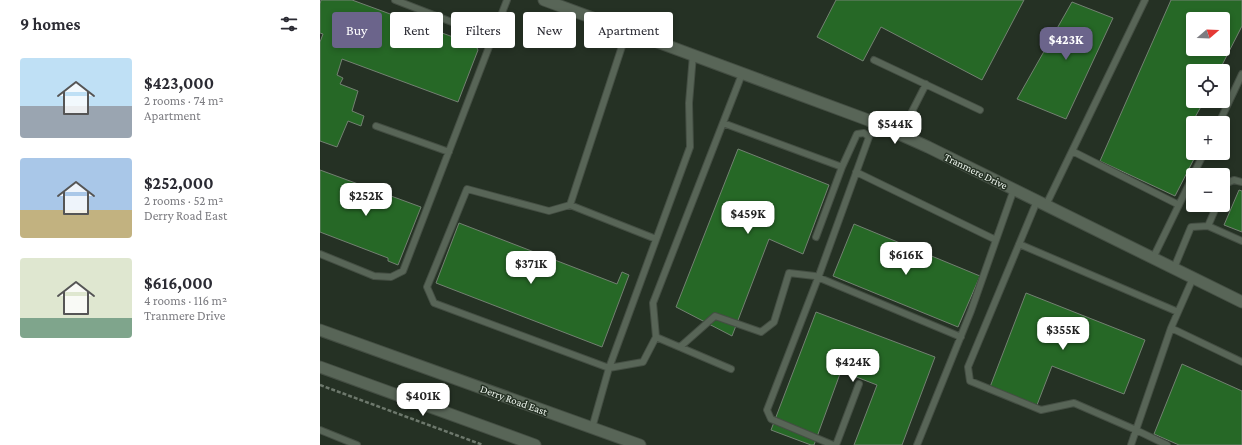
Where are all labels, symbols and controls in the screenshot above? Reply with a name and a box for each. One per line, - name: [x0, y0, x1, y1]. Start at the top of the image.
- chip: Buy: [332, 12, 382, 48]
- chip: Rent: [390, 12, 443, 48]
- chip: Filters: [451, 12, 515, 48]
- chip: New: [523, 12, 576, 48]
- chip: Apartment: [584, 12, 673, 48]
- north arrow: [1186, 12, 1230, 56]
- map controls: [1186, 12, 1230, 212]
- icon: filters: [278, 13, 300, 35]
- text: 9 homes: [20, 15, 80, 34]
- pin: $423K: [1038, 27, 1094, 61]
- text: $423K: [1049, 32, 1083, 47]
- button: locate: [1186, 64, 1230, 108]
- icon: home: [52, 74, 100, 122]
- text: $423,000: [144, 74, 214, 93]
- text: 2 rooms · 74 m²: [144, 93, 224, 108]
- text: Apartment: [144, 108, 201, 123]
- pin: $544K: [867, 111, 923, 145]
- text: $544K: [877, 116, 913, 131]
- button: +: [1186, 116, 1230, 160]
- street label: Tranmere Drive: [942, 151, 1010, 192]
- button: −: [1186, 168, 1230, 212]
- icon: home: [52, 174, 100, 222]
- text: $252,000: [144, 174, 214, 193]
- pin: $252K: [338, 183, 394, 217]
- text: $252K: [349, 188, 383, 203]
- text: 2 rooms · 52 m²: [144, 193, 223, 208]
- pin: $459K: [720, 201, 776, 235]
- text: $459K: [730, 206, 766, 221]
- text: Derry Road East: [144, 208, 227, 223]
- pin: $616K: [878, 242, 934, 276]
- text: $616K: [889, 247, 923, 262]
- pin: $371K: [503, 251, 559, 285]
- text: $371K: [515, 256, 547, 271]
- icon: home: [52, 274, 100, 322]
- text: $616,000: [144, 274, 213, 293]
- text: 4 rooms · 116 m²: [144, 293, 227, 308]
- text: Tranmere Drive: [144, 308, 225, 323]
- pin: $355K: [1035, 317, 1091, 351]
- text: $355K: [1046, 322, 1080, 337]
- pin: $424K: [825, 349, 881, 383]
- text: $424K: [835, 354, 871, 369]
- street label: Derry Road East: [478, 382, 550, 419]
- pin: $401K: [395, 383, 451, 417]
- text: $401K: [406, 388, 440, 403]

